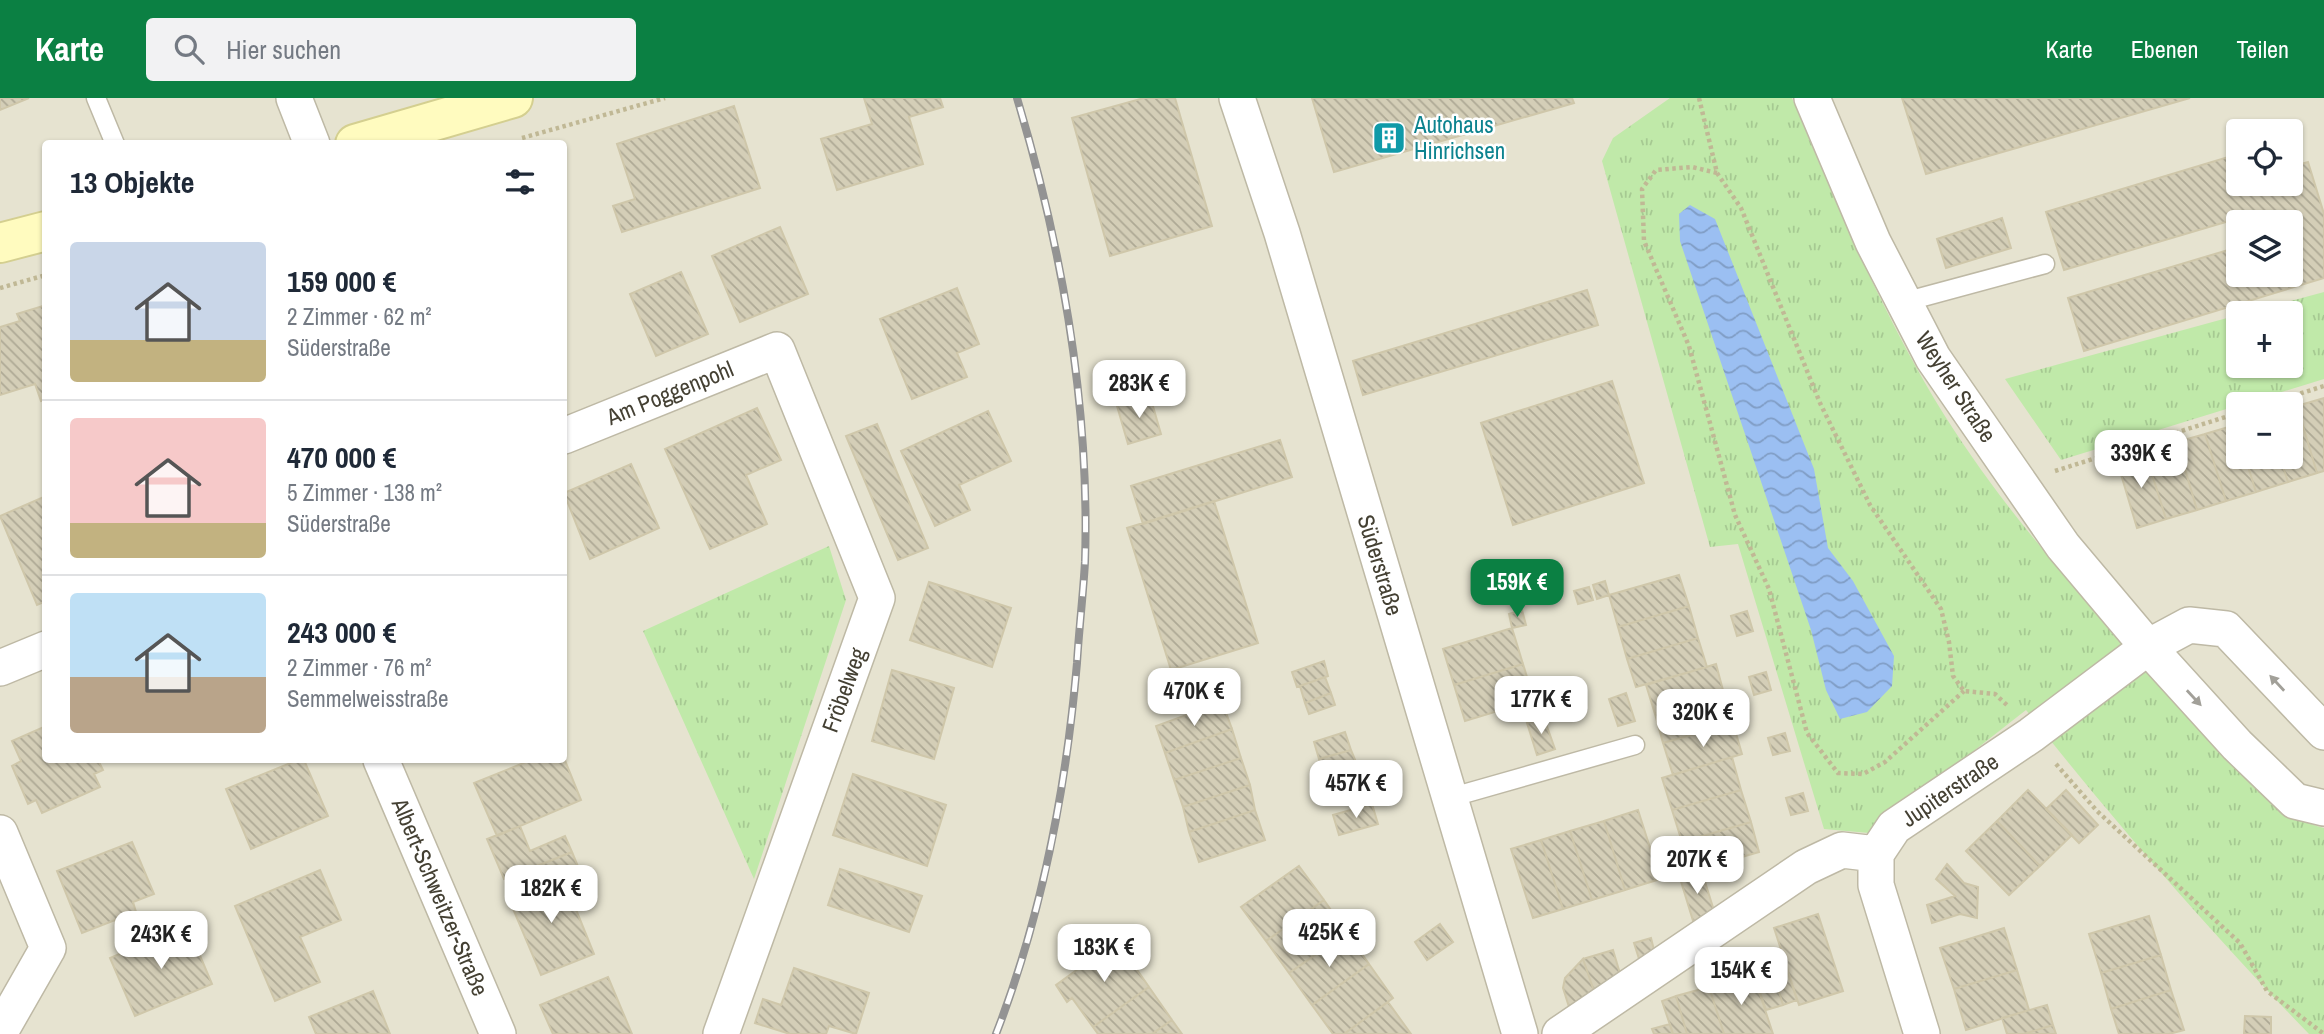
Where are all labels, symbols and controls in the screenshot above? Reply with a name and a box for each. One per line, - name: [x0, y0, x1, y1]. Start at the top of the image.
- search box: [146, 18, 636, 81]
- text: Karte: [35, 27, 104, 71]
- icon: search: [170, 30, 208, 68]
- text: Hier suchen: [226, 32, 341, 67]
- text: Karte: [2046, 33, 2093, 65]
- text: Ebenen: [2131, 33, 2198, 65]
- text: Teilen: [2236, 33, 2289, 65]
- place label: Autohaus Hinrichsen: [1413, 109, 1505, 166]
- building icon: Autohaus Hinrichsen: [1370, 119, 1408, 157]
- map controls: [2226, 119, 2303, 469]
- button: locate: [2226, 119, 2303, 196]
- text: 13 Objekte: [70, 162, 194, 202]
- icon: filters: [501, 163, 539, 201]
- button: layers: [2226, 210, 2303, 287]
- text: 159 000 €: [287, 261, 396, 301]
- icon: home: [126, 270, 210, 354]
- text: 2 Zimmer · 62 m²: [287, 301, 432, 332]
- button: +: [2226, 301, 2303, 378]
- street label: Weyher Straße: [1909, 325, 2004, 448]
- text: Süderstraße: [287, 332, 391, 363]
- street label: Am Poggenpohl: [601, 353, 738, 432]
- pin: 283K €: [1082, 360, 1196, 420]
- text: 283K €: [1109, 367, 1169, 398]
- button: −: [2226, 392, 2303, 469]
- pin: 339K €: [2084, 430, 2198, 490]
- text: 470 000 €: [287, 437, 396, 477]
- text: 339K €: [2111, 437, 2171, 468]
- icon: home: [126, 446, 210, 530]
- text: 5 Zimmer · 138 m²: [287, 477, 442, 508]
- text: Süderstraße: [287, 508, 391, 539]
- street label: Süderstraße: [1350, 511, 1410, 619]
- pin: 159K €: [1460, 560, 1574, 619]
- text: 159K €: [1487, 566, 1547, 597]
- text: 243 000 €: [287, 612, 396, 652]
- icon: home: [126, 621, 210, 705]
- street label: Fröbelweg: [814, 643, 873, 736]
- text: 2 Zimmer · 76 m²: [287, 652, 432, 683]
- pin: 470K €: [1137, 668, 1251, 728]
- text: 470K €: [1164, 675, 1224, 706]
- one-way arrow: [2270, 675, 2286, 692]
- pin: 177K €: [1484, 676, 1598, 736]
- text: Semmelweisstraße: [287, 683, 448, 714]
- text: 177K €: [1511, 683, 1571, 714]
- one-way arrow: [2186, 689, 2202, 707]
- pin: 320K €: [1646, 690, 1760, 749]
- text: 320K €: [1673, 696, 1733, 727]
- street label: Jupiterstraße: [1895, 746, 2004, 834]
- pin: 457K €: [1299, 760, 1413, 820]
- text: 457K €: [1326, 767, 1386, 798]
- street label: Albert-Schweitzer-Straße: [384, 792, 496, 1000]
- pin: 207K €: [1640, 836, 1754, 896]
- text: 207K €: [1667, 843, 1727, 874]
- pin: 182K €: [494, 866, 608, 925]
- text: 182K €: [521, 872, 581, 903]
- pin: 425K €: [1272, 910, 1386, 969]
- pin: 243K €: [104, 912, 218, 971]
- text: 425K €: [1299, 916, 1359, 947]
- text: 243K €: [131, 918, 191, 949]
- pin: 183K €: [1047, 924, 1161, 984]
- text: 183K €: [1074, 931, 1134, 962]
- pin: 154K €: [1684, 948, 1798, 1007]
- text: 154K €: [1711, 954, 1771, 985]

